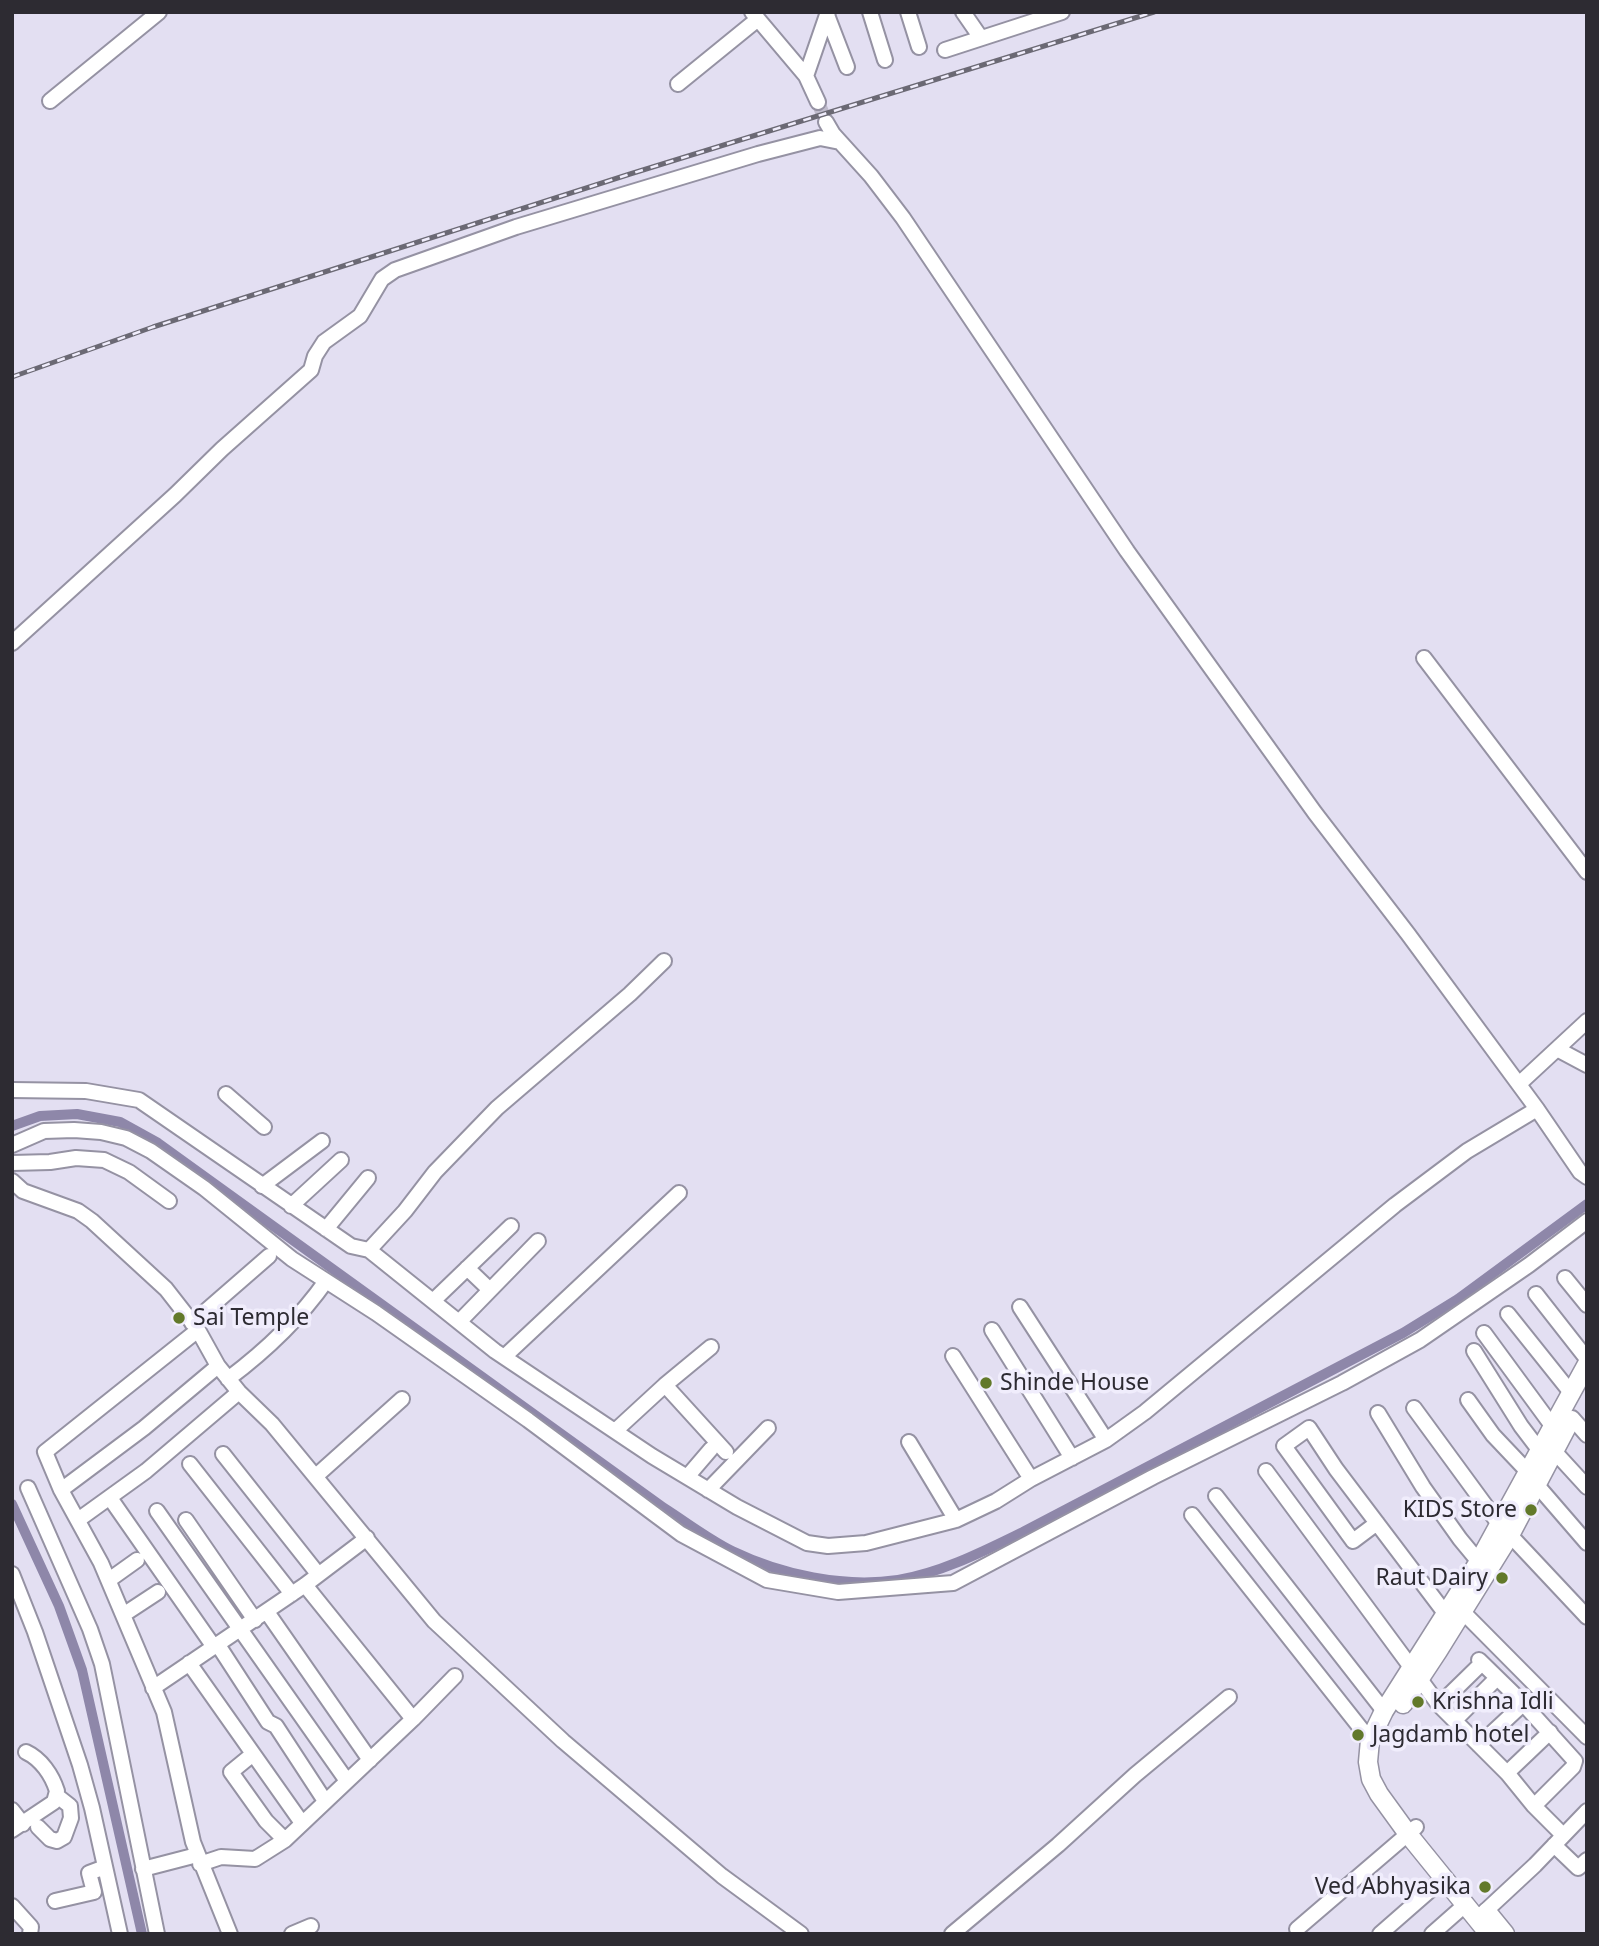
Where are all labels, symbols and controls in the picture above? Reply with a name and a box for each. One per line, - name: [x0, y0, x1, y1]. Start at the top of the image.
- place label: Sai Temple: [193, 1304, 309, 1332]
- marker: Sai Temple: [171, 1310, 187, 1326]
- place label: Shinde House: [1000, 1369, 1149, 1397]
- marker: Shinde House: [978, 1375, 994, 1391]
- place label: KIDS Store: [1403, 1496, 1517, 1524]
- marker: KIDS Store: [1523, 1502, 1539, 1518]
- place label: Raut Dairy: [1375, 1564, 1488, 1592]
- marker: Raut Dairy: [1494, 1570, 1510, 1586]
- place label: Krishna Idli: [1432, 1688, 1554, 1716]
- marker: Krishna Idli: [1410, 1694, 1426, 1710]
- place label: Jagdamb hotel: [1372, 1721, 1529, 1749]
- marker: Jagdamb hotel: [1350, 1727, 1366, 1743]
- place label: Ved Abhyasika: [1315, 1873, 1471, 1901]
- marker: Ved Abhyasika: [1477, 1879, 1493, 1895]

